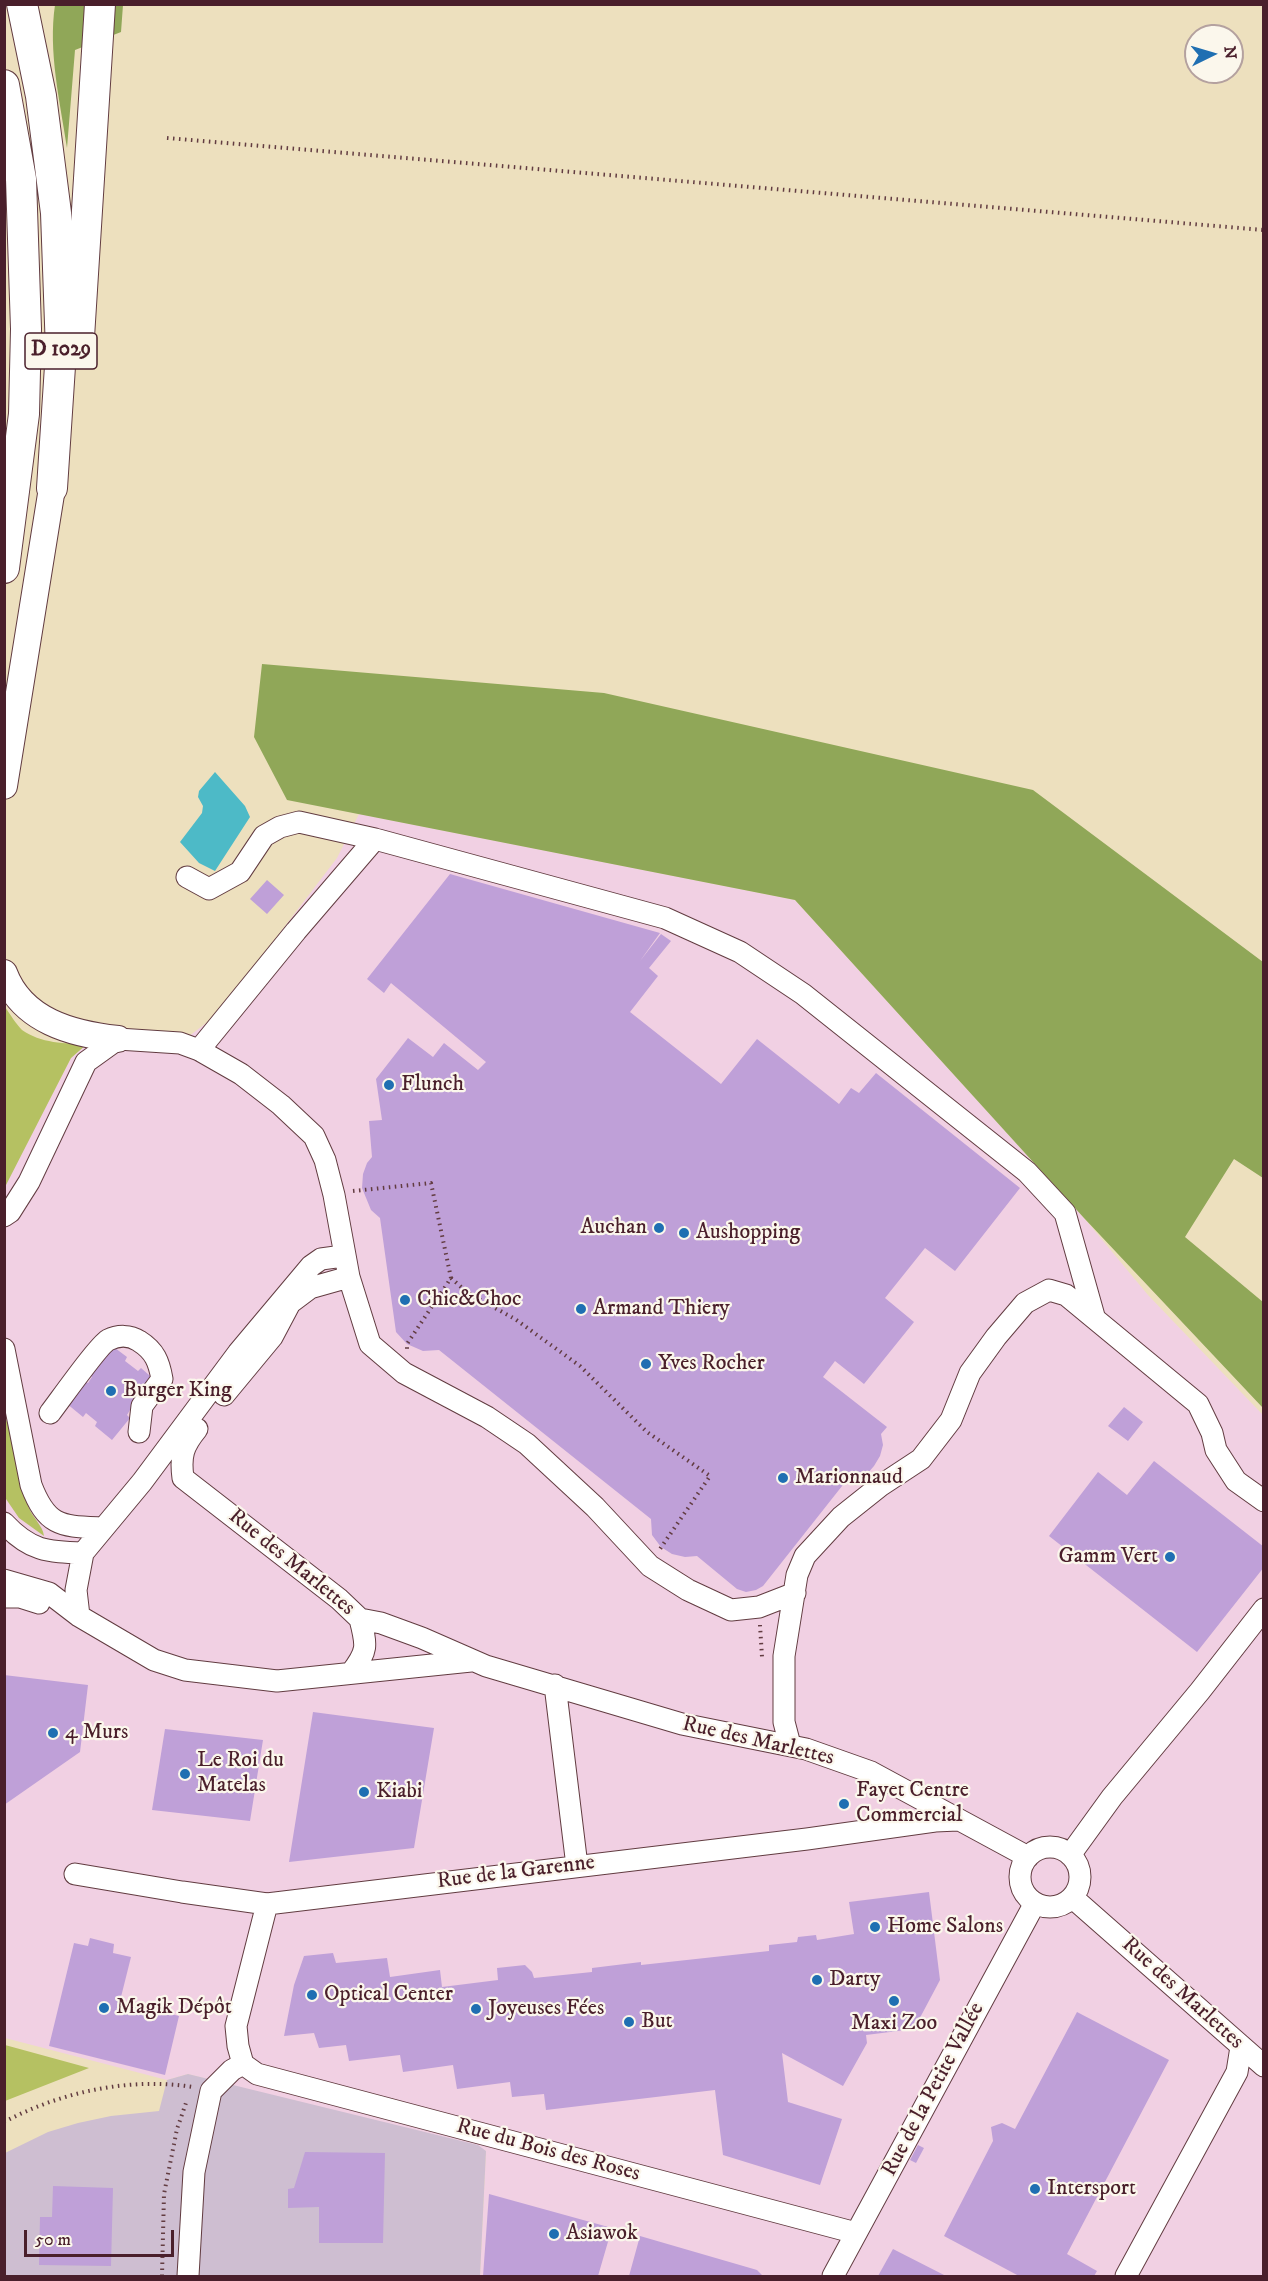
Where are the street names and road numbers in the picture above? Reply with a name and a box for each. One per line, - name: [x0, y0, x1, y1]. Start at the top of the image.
- road number: D 1029: [25, 333, 97, 369]
- street label: Rue des Marlettes: [222, 1504, 360, 1622]
- street label: Rue des Marlettes: [680, 1712, 836, 1772]
- street label: Rue de la Garenne: [436, 1850, 596, 1896]
- street label: Rue des Marlettes: [1116, 1932, 1248, 2056]
- street label: Rue de la Petite Vallée: [877, 1999, 991, 2181]
- street label: Rue du Bois des Roses: [453, 2114, 643, 2188]

